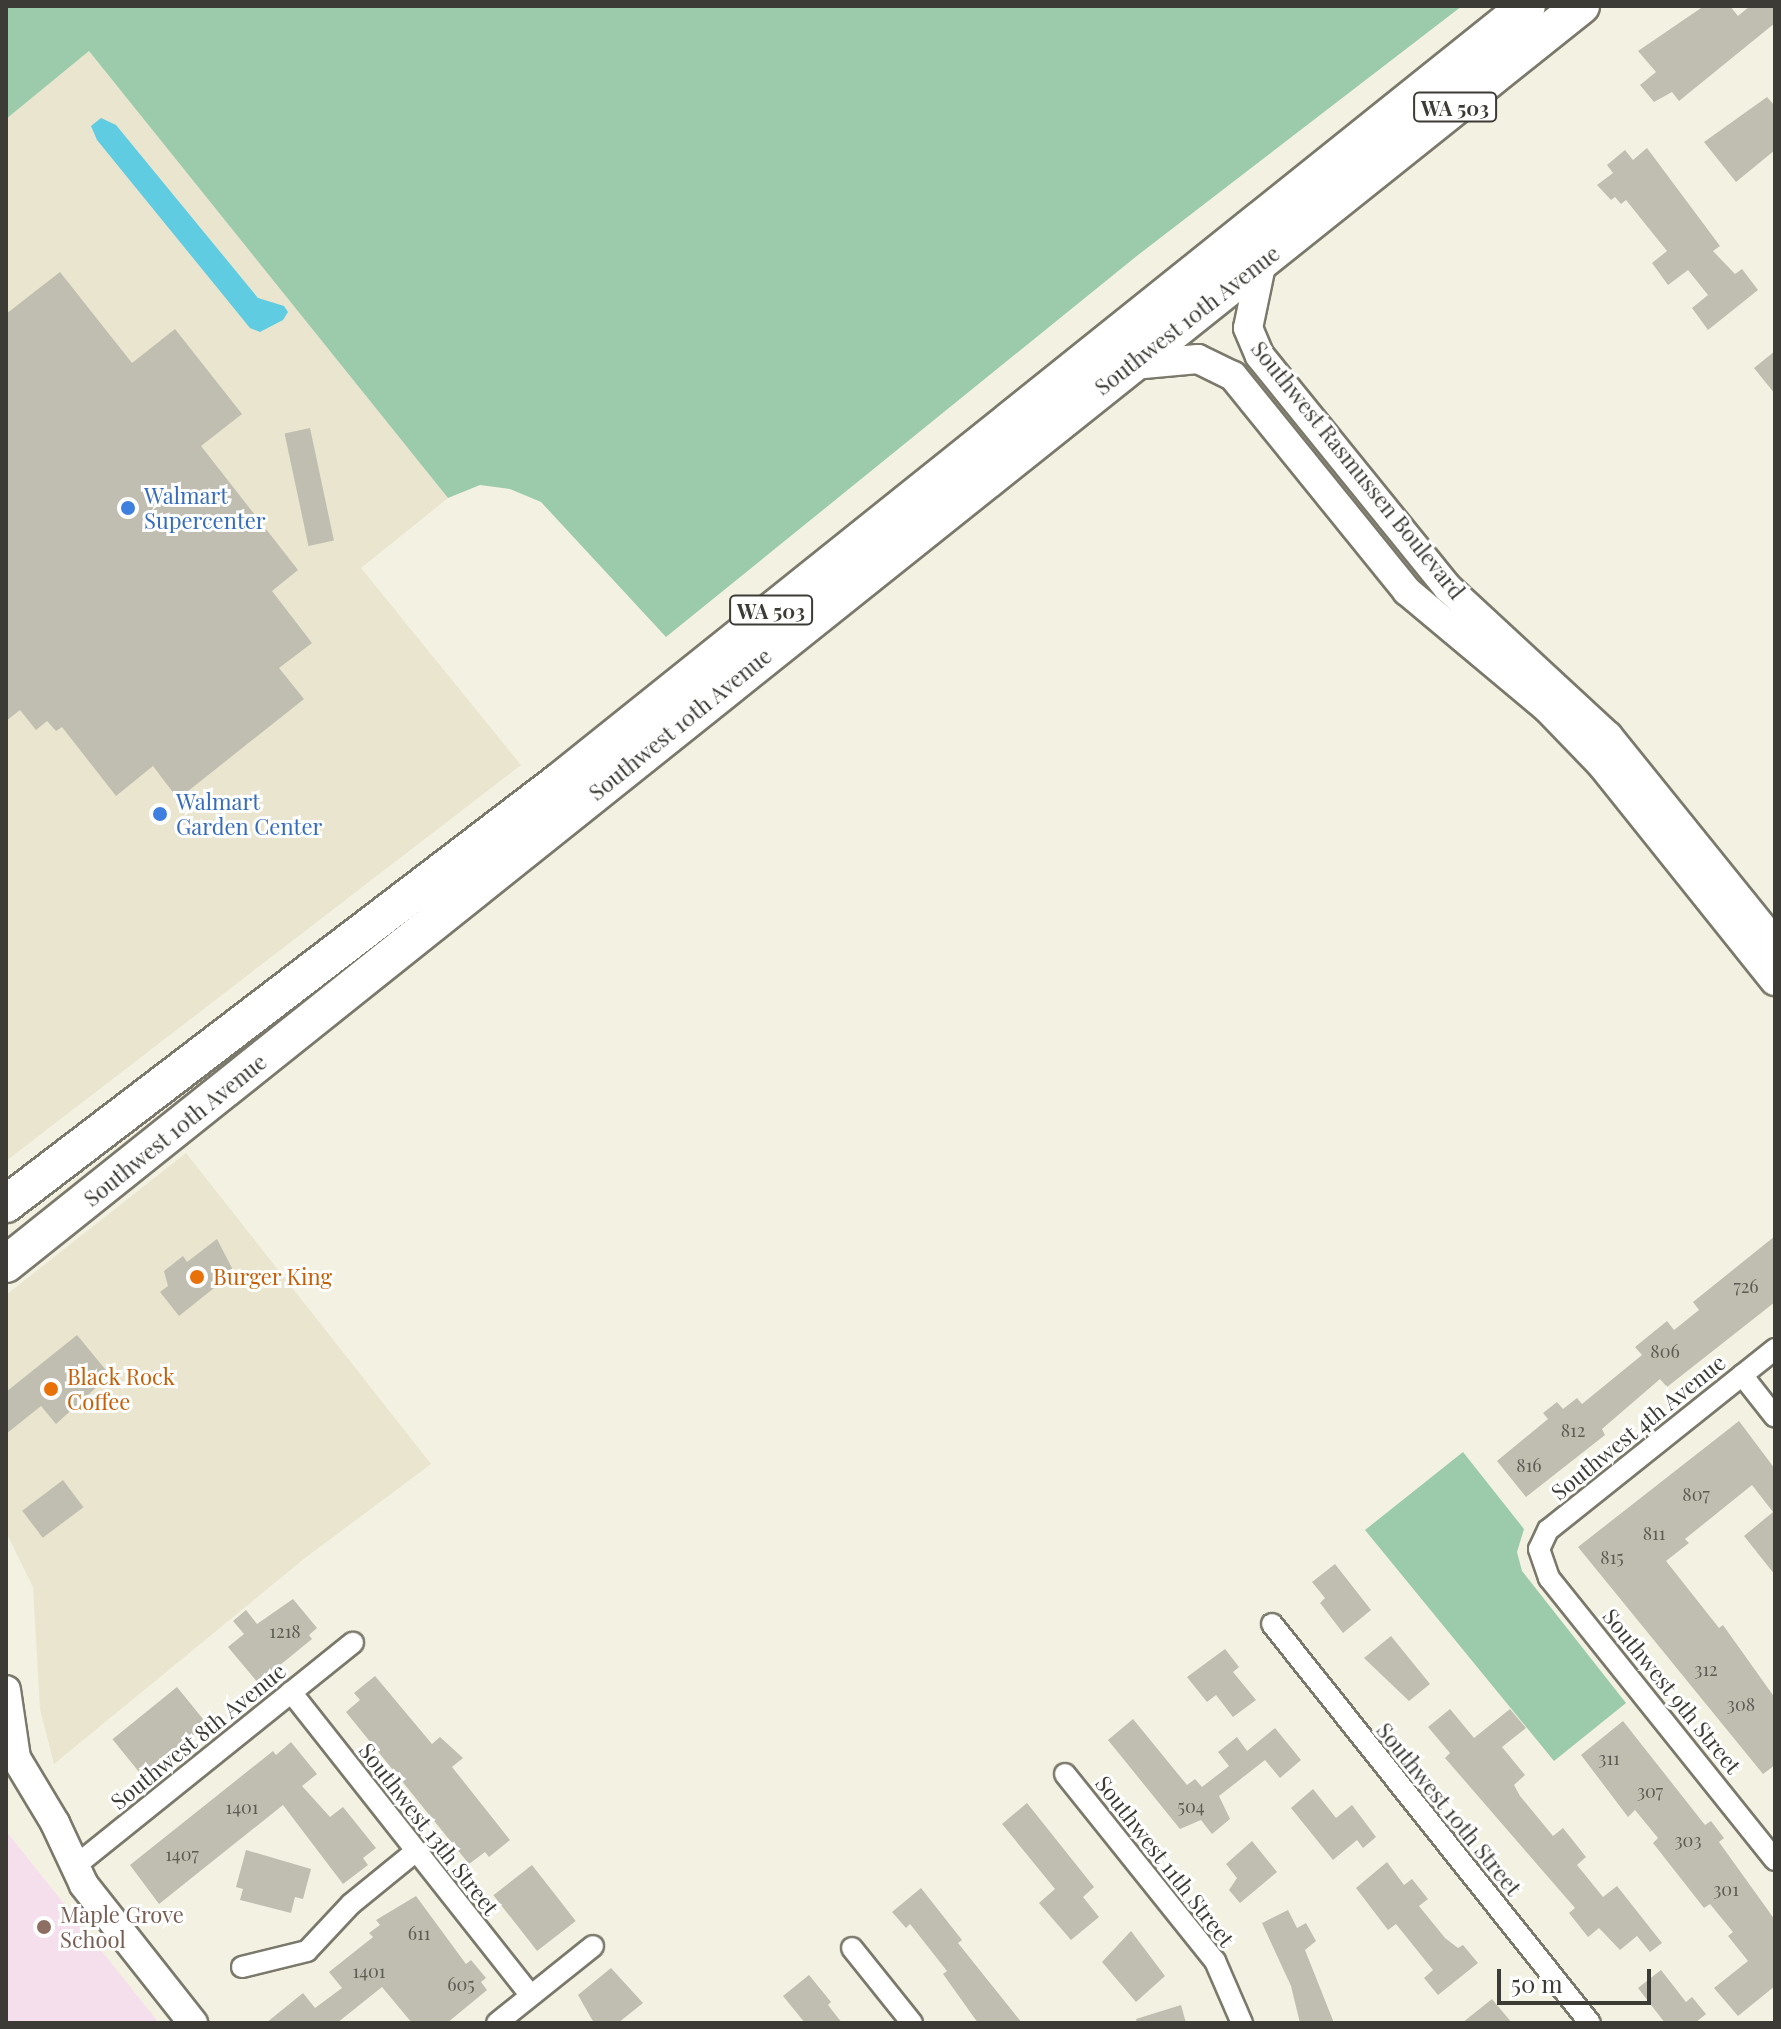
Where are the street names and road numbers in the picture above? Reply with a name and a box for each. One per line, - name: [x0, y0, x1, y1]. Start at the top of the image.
- road number: WA 503: [1413, 91, 1497, 123]
- street label: Southwest 10th Avenue: [1089, 239, 1285, 401]
- street label: Southwest Rasmussen Boulevard: [1246, 336, 1470, 604]
- road number: WA 503: [729, 594, 813, 626]
- street label: Southwest 10th Avenue: [583, 642, 777, 806]
- street label: Southwest 10th Avenue: [78, 1048, 272, 1212]
- street label: Southwest 4th Avenue: [1545, 1348, 1731, 1506]
- street label: Southwest 9th Street: [1597, 1603, 1747, 1779]
- street label: Southwest 8th Avenue: [105, 1657, 291, 1815]
- street label: Southwest 10th Street: [1371, 1717, 1527, 1901]
- street label: Southwest 13th Street: [354, 1738, 504, 1920]
- street label: Southwest 11th Street: [1090, 1770, 1240, 1952]

